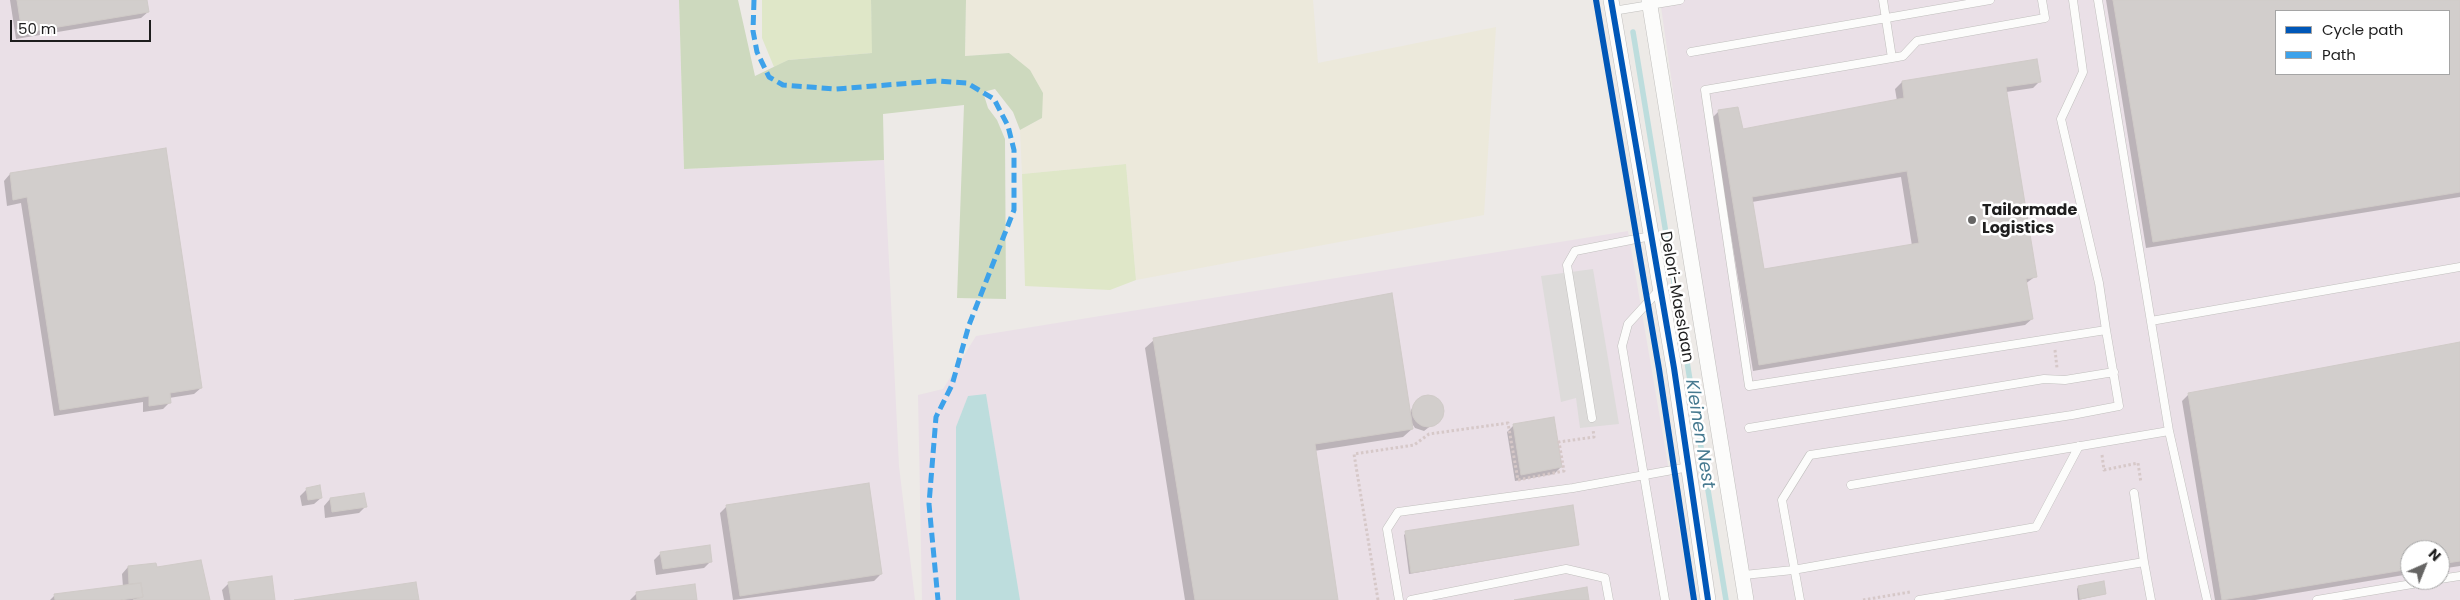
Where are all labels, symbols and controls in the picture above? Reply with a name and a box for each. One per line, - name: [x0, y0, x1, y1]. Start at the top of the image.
- scale bar: [12, 10, 154, 42]
- legend: [2275, 10, 2450, 75]
- text: 50 m: [18, 18, 56, 39]
- text: Cycle path: [2322, 19, 2403, 40]
- text: Path: [2322, 44, 2356, 65]
- place label: Tailormade Logistics: [1982, 201, 2077, 239]
- marker: Tailormade Logistics: [1966, 214, 1978, 226]
- street label: Delori-Maeslaan: [1655, 230, 1697, 364]
- water label: Kleinen Nest: [1680, 378, 1718, 490]
- north arrow: [2400, 540, 2450, 590]
- text: N: [2424, 544, 2445, 566]

